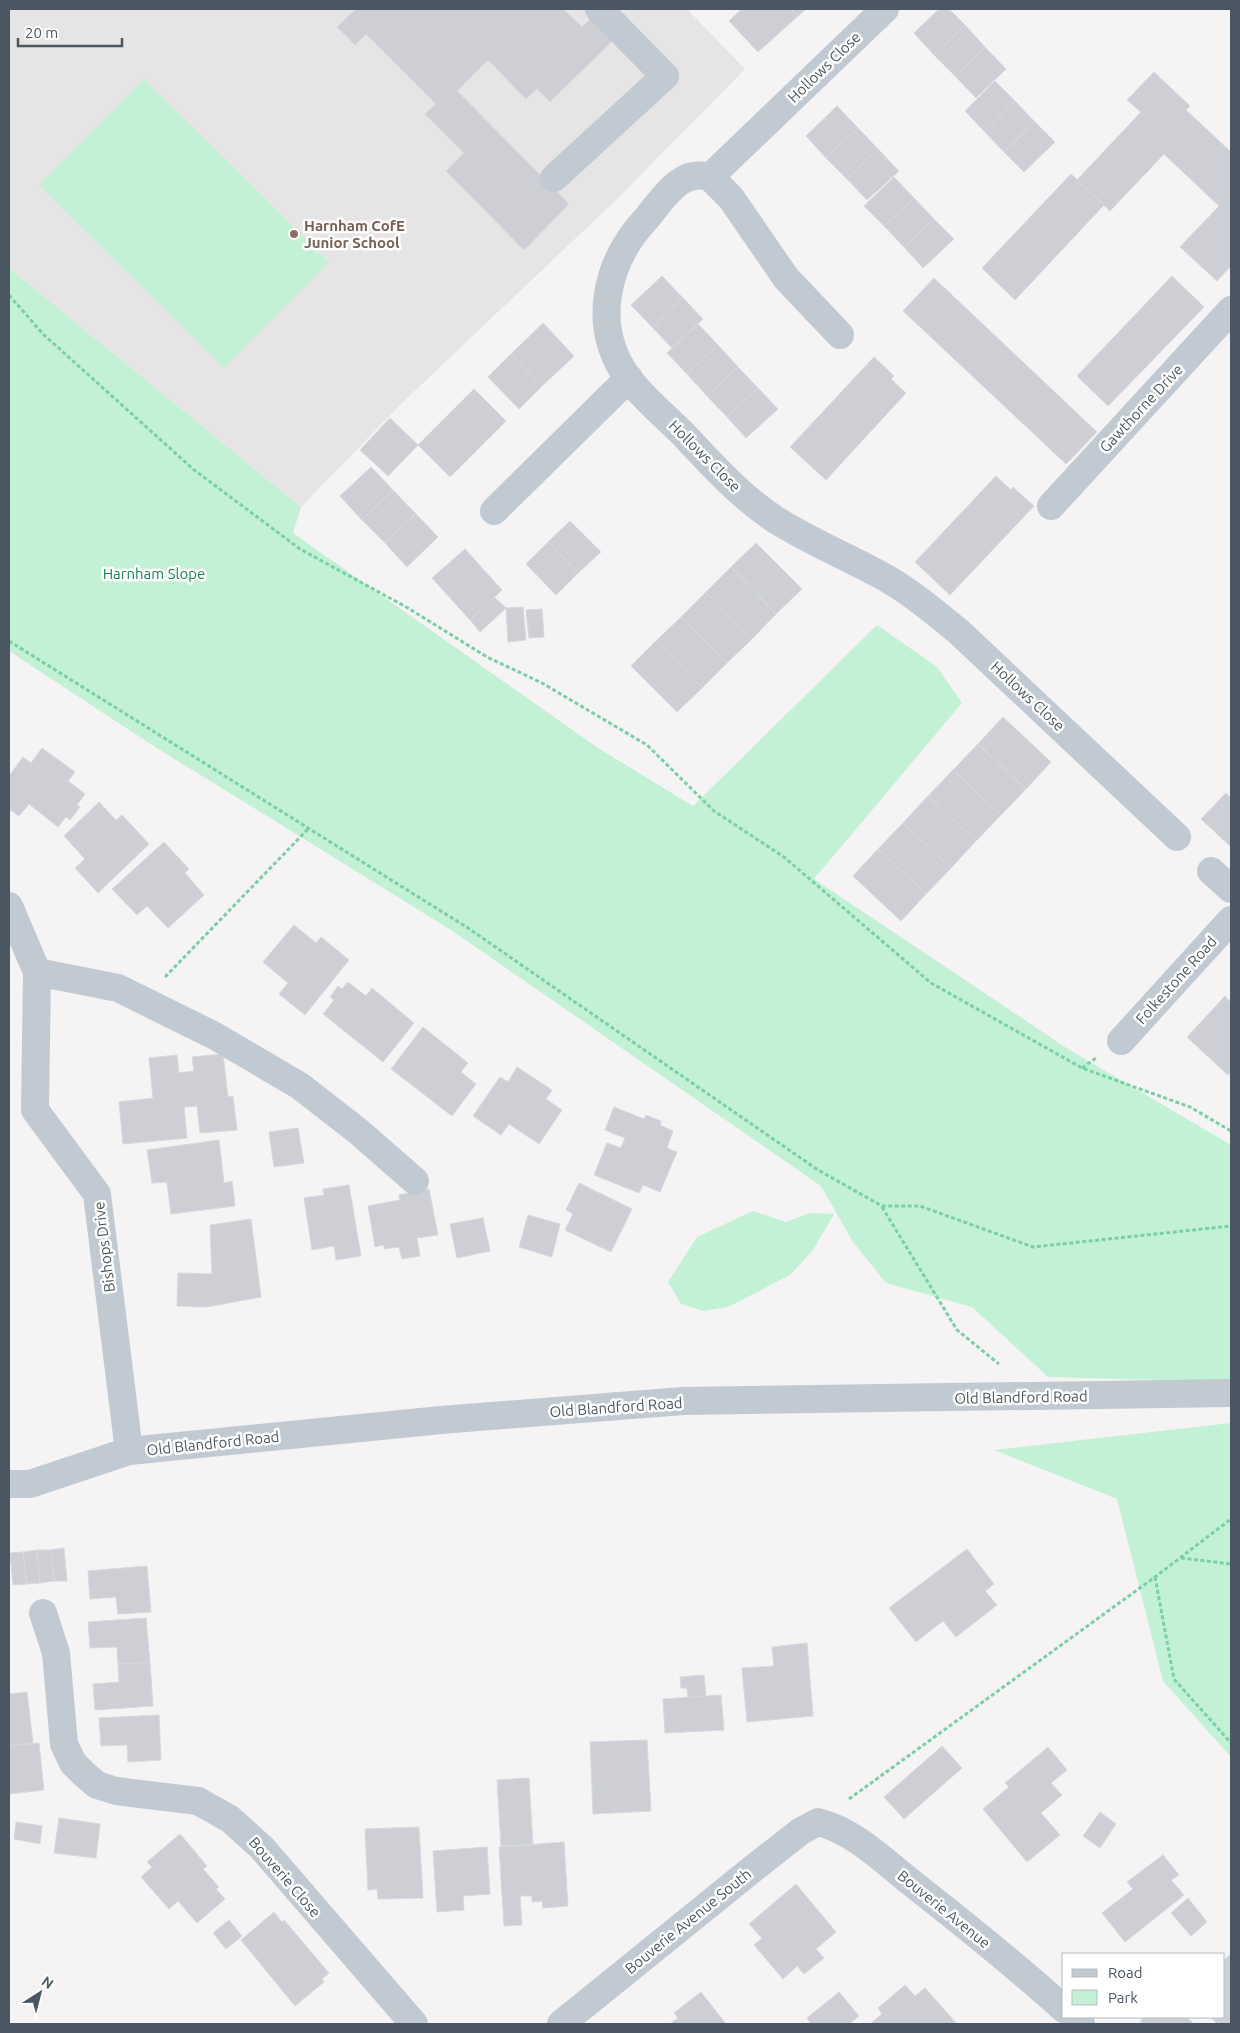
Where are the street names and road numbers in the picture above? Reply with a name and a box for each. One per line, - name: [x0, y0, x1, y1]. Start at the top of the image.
- street label: Hollows Close: [784, 28, 864, 106]
- street label: Gawthorne Drive: [1096, 361, 1186, 455]
- street label: Hollows Close: [666, 417, 744, 495]
- street label: Hollows Close: [988, 658, 1068, 734]
- street label: Folkestone Road: [1132, 933, 1220, 1027]
- street label: Bishops Drive: [90, 1201, 118, 1293]
- street label: Old Blandford Road: [954, 1387, 1088, 1407]
- street label: Old Blandford Road: [549, 1394, 683, 1420]
- street label: Old Blandford Road: [146, 1428, 280, 1458]
- street label: Bouverie Close: [246, 1834, 324, 1920]
- street label: Bouverie Avenue South: [622, 1865, 754, 1977]
- street label: Bouverie Avenue: [894, 1867, 994, 1951]

